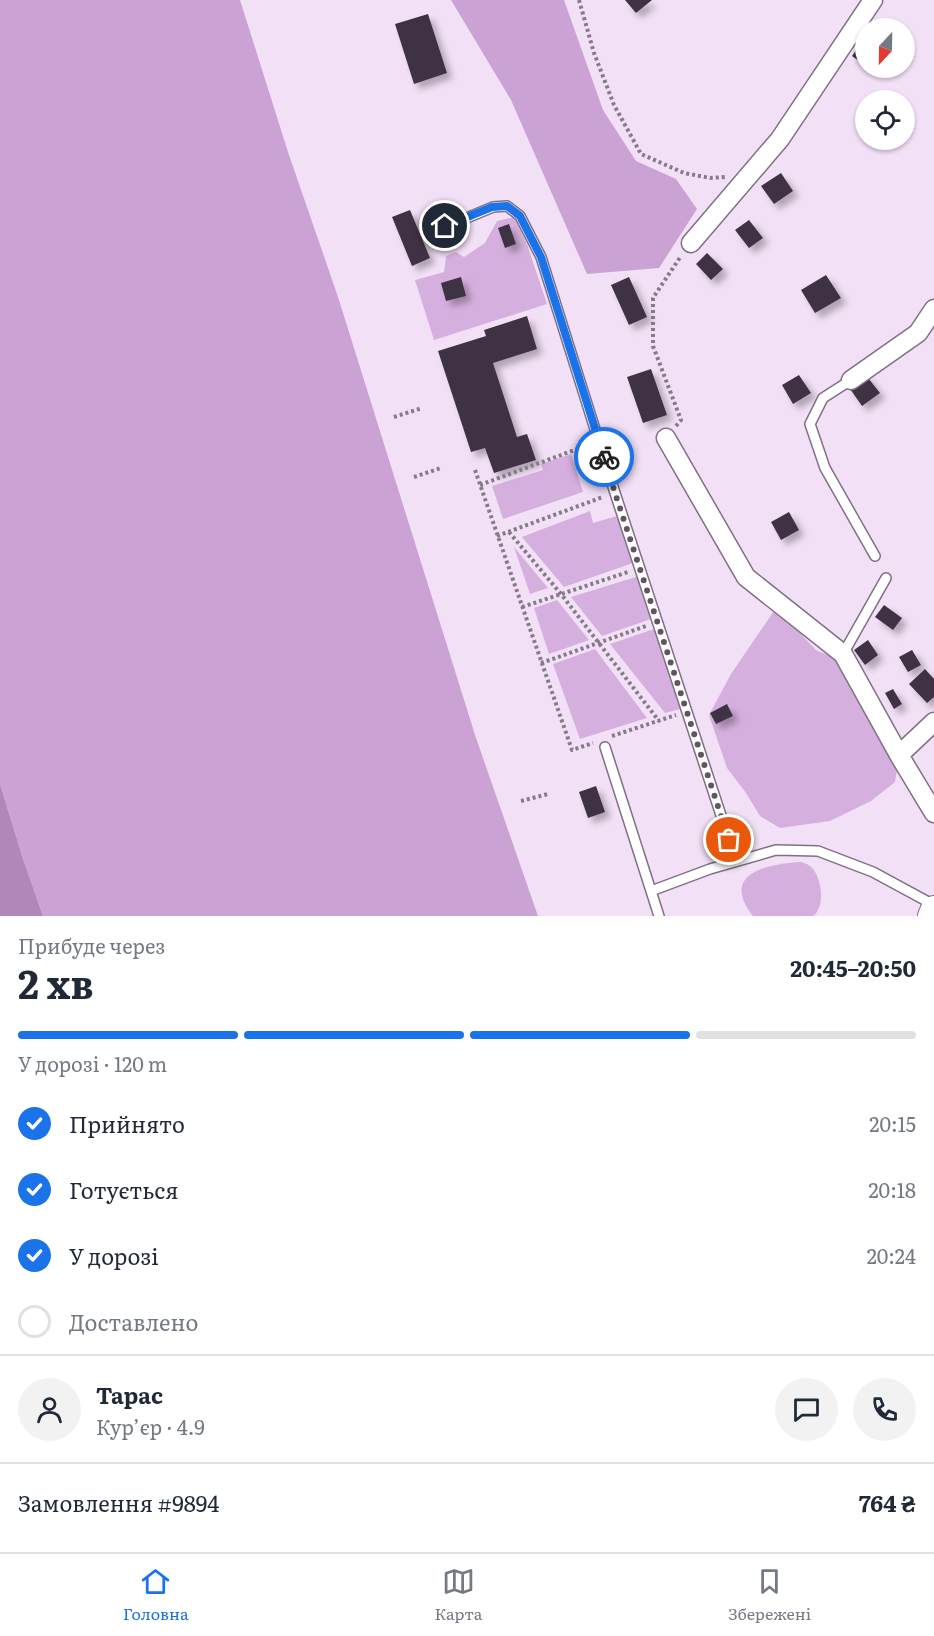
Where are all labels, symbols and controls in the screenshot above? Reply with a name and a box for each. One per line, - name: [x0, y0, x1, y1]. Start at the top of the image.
- north arrow: [855, 18, 915, 78]
- map controls: [855, 18, 915, 150]
- button: locate: [855, 90, 915, 150]
- pin: [419, 200, 470, 251]
- icon: home: [428, 209, 461, 242]
- courier: [574, 427, 634, 487]
- icon: bike: [588, 441, 621, 474]
- pin: [703, 814, 754, 865]
- icon: bag: [712, 823, 745, 856]
- text: Прибуде через: [18, 930, 165, 960]
- text: 20:45–20:50: [790, 951, 916, 984]
- text: 2 хв: [18, 953, 94, 1011]
- text: У дорозі · 120 m: [18, 1048, 167, 1078]
- icon: check: [18, 1107, 51, 1140]
- text: Прийнято: [69, 1107, 185, 1140]
- text: 20:15: [869, 1108, 916, 1138]
- icon: check: [18, 1173, 51, 1206]
- text: Готується: [69, 1173, 178, 1206]
- text: 20:18: [868, 1174, 916, 1204]
- icon: check: [18, 1239, 51, 1272]
- text: У дорозі: [69, 1239, 158, 1272]
- text: 20:24: [867, 1240, 916, 1270]
- text: Доставлено: [69, 1305, 198, 1338]
- button: person: [18, 1378, 81, 1441]
- text: Тарас: [96, 1378, 163, 1411]
- button: chat: [775, 1378, 838, 1441]
- button: phone: [853, 1378, 916, 1441]
- text: Кур’єр · 4.9: [96, 1411, 205, 1441]
- text: Замовлення #9894: [18, 1486, 219, 1519]
- text: 764 ₴: [859, 1486, 916, 1519]
- tab: Головна: [123, 1565, 189, 1625]
- tab: Карта: [434, 1565, 482, 1625]
- tab: Збережені: [728, 1565, 811, 1625]

